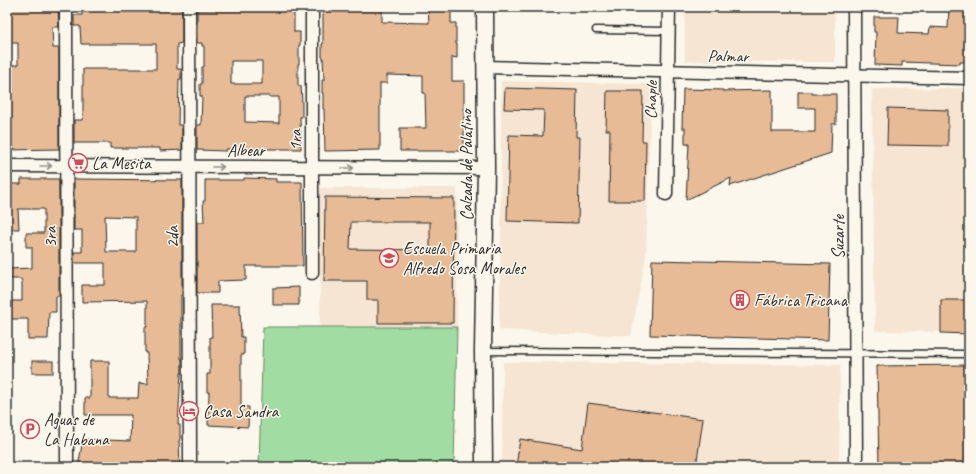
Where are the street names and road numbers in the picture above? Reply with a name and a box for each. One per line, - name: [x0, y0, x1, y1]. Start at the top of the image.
- street label: Palmar: [707, 45, 750, 67]
- street label: Chaple: [640, 79, 662, 119]
- street label: Calzada de Palatino: [456, 108, 477, 220]
- street label: 1ra: [285, 128, 306, 151]
- street label: Albear: [227, 140, 267, 161]
- street label: Suzarte: [828, 213, 849, 259]
- street label: 3ra: [40, 225, 61, 248]
- street label: 2da: [162, 225, 183, 248]

